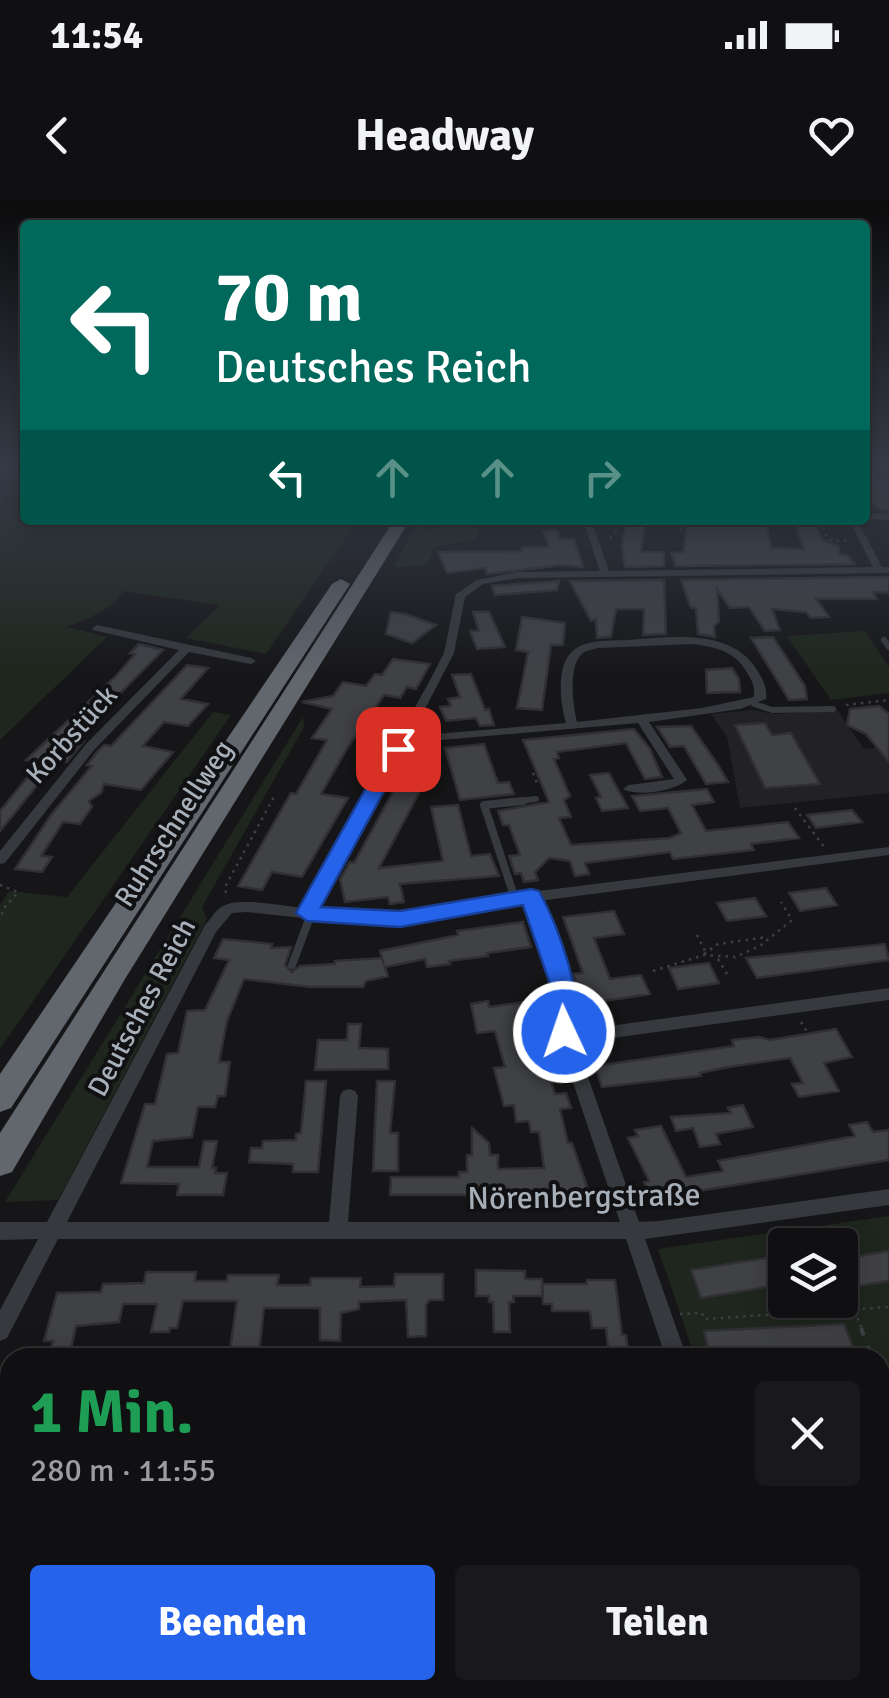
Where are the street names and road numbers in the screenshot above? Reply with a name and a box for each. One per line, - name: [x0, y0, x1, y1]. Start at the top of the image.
- street label: Korbstück: [19, 679, 125, 791]
- street label: Ruhrschnellweg: [107, 734, 240, 913]
- street label: Deutsches Reich: [81, 913, 203, 1102]
- street label: Nörenbergstraße: [467, 1175, 701, 1218]

